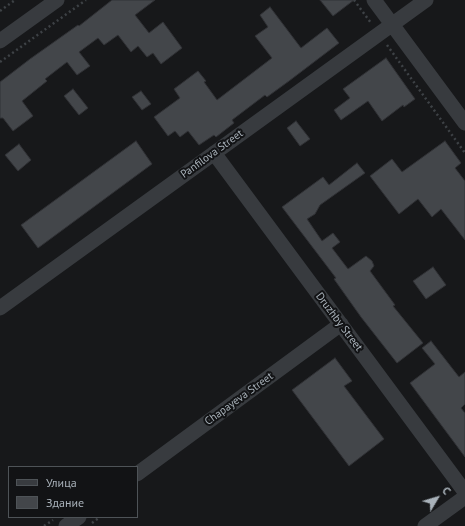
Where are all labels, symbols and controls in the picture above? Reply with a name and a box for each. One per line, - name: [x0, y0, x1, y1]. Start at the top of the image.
- street label: Panfilova Street: [178, 127, 246, 181]
- street label: Druzhby Street: [313, 290, 365, 354]
- street label: Chapayeva Street: [202, 370, 276, 428]
- legend: [8, 466, 138, 518]
- text: Улица: [46, 475, 77, 490]
- north arrow: [417, 478, 457, 518]
- text: С: [439, 484, 454, 497]
- text: Здание: [46, 495, 84, 510]

